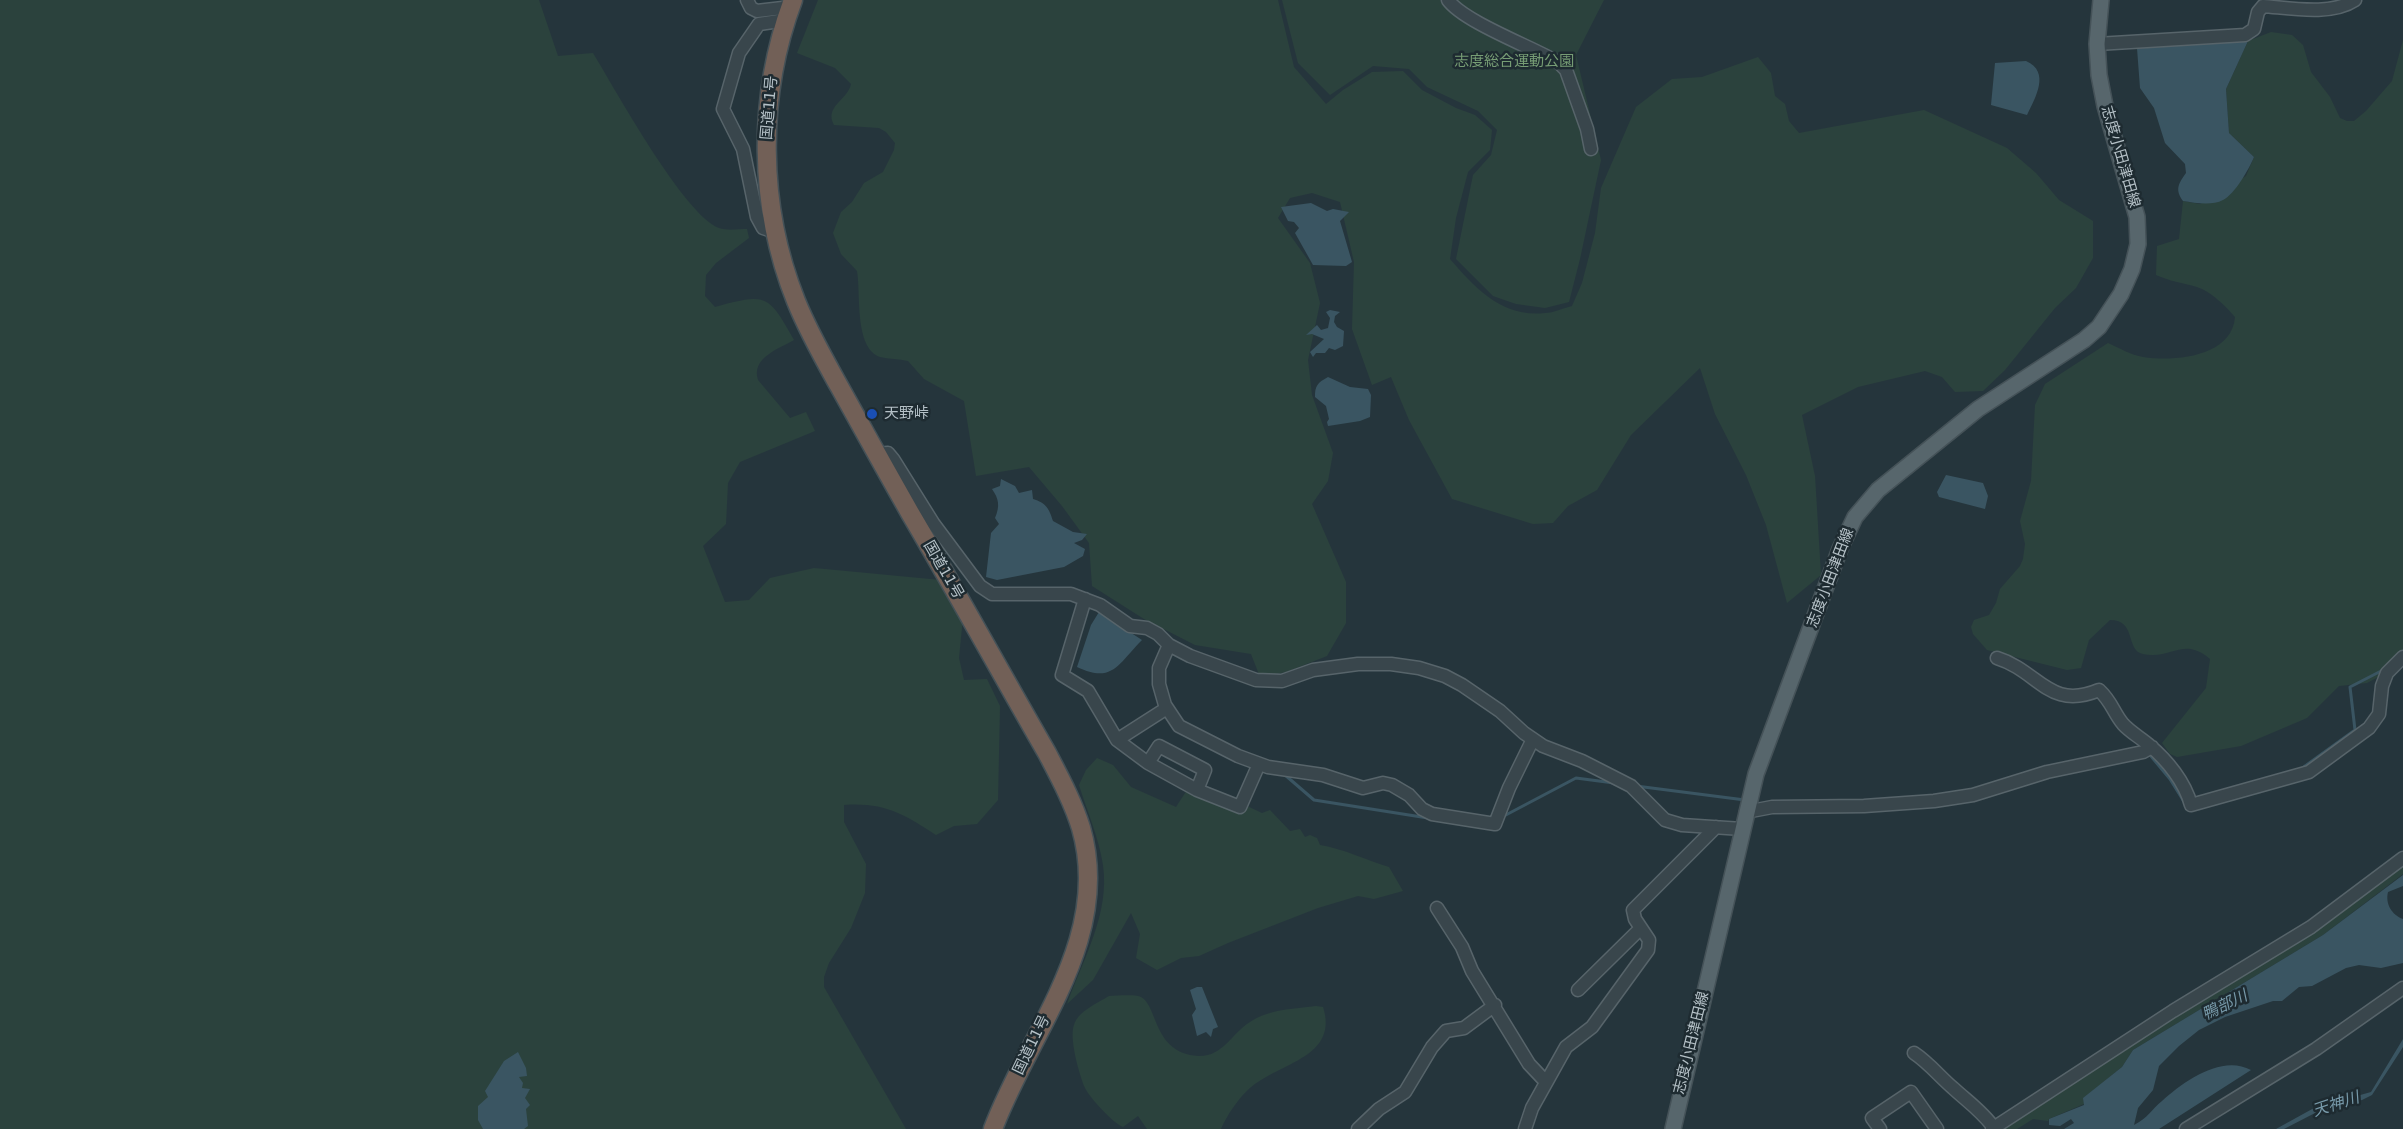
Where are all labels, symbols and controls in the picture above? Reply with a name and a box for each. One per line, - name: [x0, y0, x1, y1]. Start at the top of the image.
- park label: 志度総合運動公園: [1454, 53, 1574, 71]
- street label: 国道11号: [758, 75, 782, 141]
- street label: 志度小田津田線: [2097, 104, 2143, 210]
- place label: 天野峠: [884, 405, 929, 423]
- marker: 天野峠: [865, 407, 879, 421]
- street label: 志度小田津田線: [1804, 526, 1858, 630]
- street label: 国道11号: [919, 538, 967, 602]
- water label: 鴨部川: [2199, 987, 2251, 1025]
- street label: 志度小田津田線: [1671, 990, 1713, 1096]
- street label: 国道11号: [1010, 1012, 1054, 1078]
- water label: 天神川: [2310, 1088, 2362, 1122]

